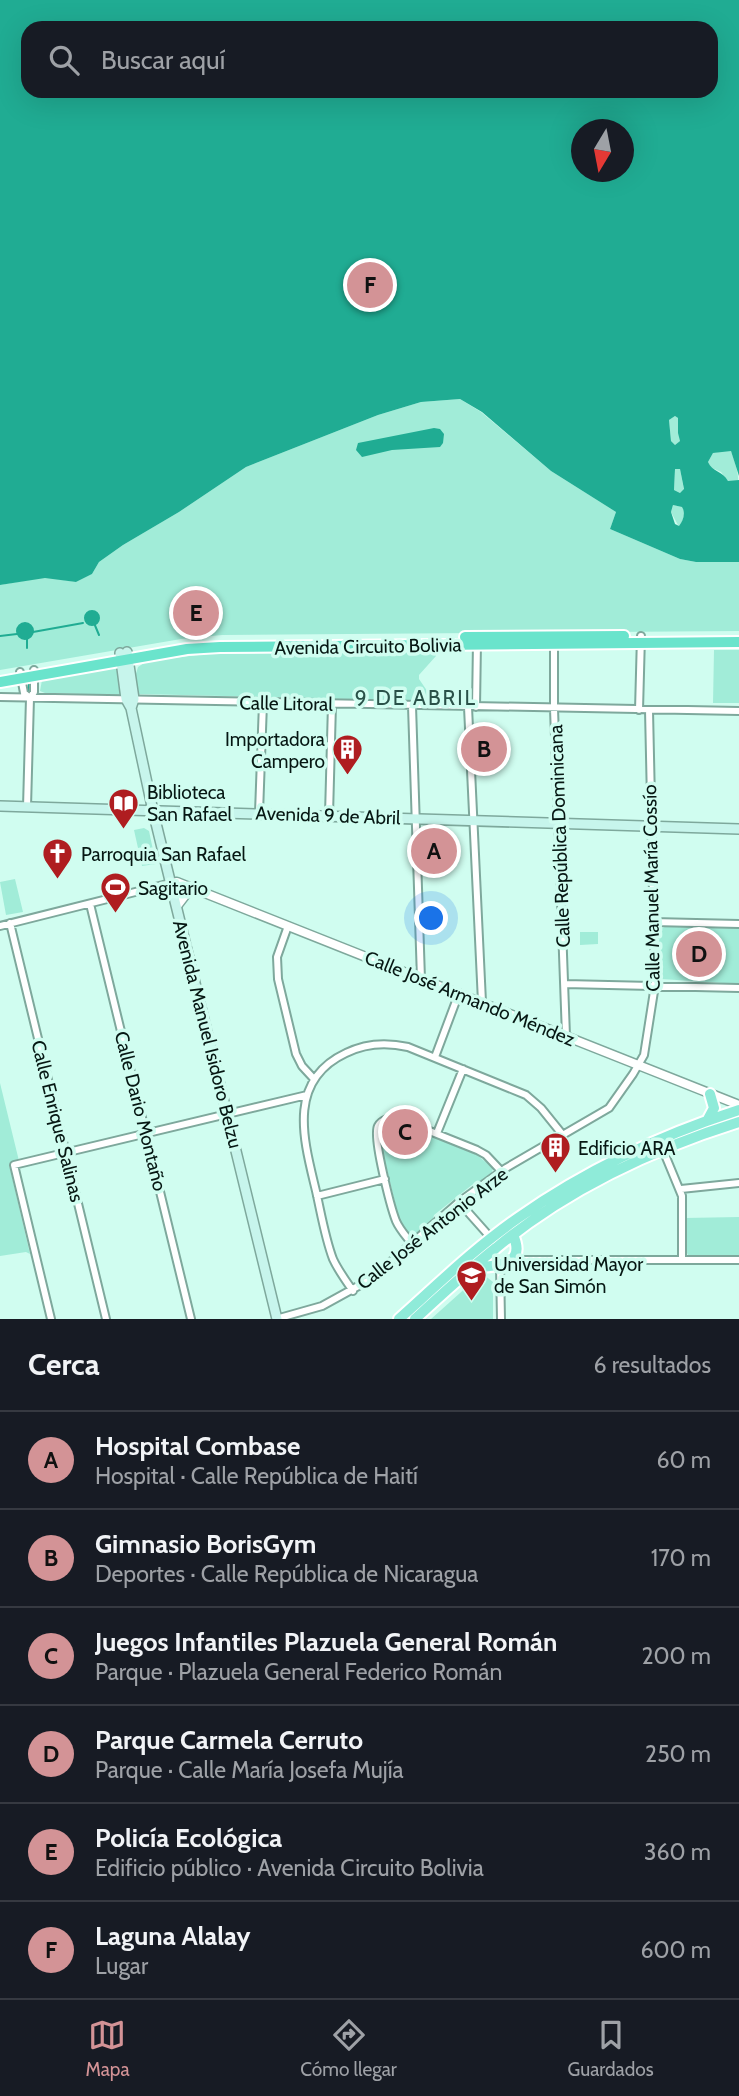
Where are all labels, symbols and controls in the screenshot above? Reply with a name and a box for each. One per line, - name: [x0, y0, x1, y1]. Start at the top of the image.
- search box: [21, 21, 718, 98]
- icon: search: [45, 41, 83, 79]
- text: Buscar aquí: [101, 44, 225, 76]
- north arrow: [571, 119, 634, 182]
- pin: F: [347, 259, 393, 311]
- pin: E: [173, 587, 219, 639]
- street label: Avenida Circuito Bolivia: [274, 633, 462, 660]
- district label: 9 DE ABRIL: [355, 685, 477, 710]
- street label: Calle Litoral: [239, 691, 333, 716]
- pin: B: [461, 723, 507, 775]
- street label: Calle República Dominicana: [544, 724, 575, 948]
- place label: Importadora Campero: [225, 728, 325, 773]
- building icon: Importadora Campero: [331, 733, 365, 777]
- place label: Biblioteca San Rafael: [147, 781, 233, 826]
- street label: Calle Manuel María Cossío: [638, 784, 665, 992]
- library icon: Biblioteca San Rafael: [107, 786, 141, 830]
- street label: Avenida 9 de Abril: [255, 801, 401, 830]
- pin: A: [411, 825, 457, 877]
- church icon: Parroquia San Rafael: [41, 837, 75, 881]
- place label: Parroquia San Rafael: [81, 843, 246, 866]
- sports icon: Sagitario: [98, 871, 132, 915]
- place label: Sagitario: [138, 877, 208, 900]
- your location: [414, 901, 448, 935]
- street label: Avenida Manuel Isidoro Belzu: [168, 918, 247, 1151]
- pin: D: [676, 928, 722, 980]
- street label: Calle José Armando Méndez: [361, 946, 578, 1051]
- street label: Calle Dario Montaño: [110, 1029, 172, 1193]
- street label: Calle Enrique Salinas: [26, 1038, 89, 1204]
- pin: C: [382, 1106, 428, 1158]
- building icon: Edificio ARA: [538, 1131, 572, 1175]
- place label: Edificio ARA: [578, 1137, 676, 1160]
- street label: Calle José Antonio Arze: [352, 1162, 513, 1294]
- place label: Universidad Mayor de San Simón: [494, 1253, 643, 1298]
- school or university icon: Universidad Mayor de San Simón: [454, 1258, 488, 1302]
- text: Cerca: [28, 1346, 100, 1383]
- text: 6 resultados: [593, 1351, 711, 1379]
- text: Hospital Combase: [95, 1430, 300, 1462]
- text: A: [44, 1446, 58, 1474]
- text: 60 m: [657, 1446, 711, 1474]
- text: Hospital · Calle República de Haití: [95, 1462, 418, 1490]
- text: Gimnasio BorisGym: [95, 1528, 316, 1560]
- text: B: [44, 1544, 58, 1572]
- text: 170 m: [651, 1544, 711, 1572]
- text: Deportes · Calle República de Nicaragua: [95, 1560, 478, 1588]
- text: Juegos Infantiles Plazuela General Román: [95, 1626, 557, 1658]
- text: C: [44, 1642, 58, 1670]
- text: 200 m: [641, 1642, 711, 1670]
- text: Parque · Plazuela General Federico Román: [95, 1658, 502, 1686]
- text: Parque Carmela Cerruto: [95, 1724, 363, 1756]
- text: D: [43, 1740, 59, 1768]
- text: 250 m: [645, 1740, 711, 1768]
- text: Parque · Calle María Josefa Mujía: [95, 1756, 404, 1784]
- text: Policía Ecológica: [95, 1822, 282, 1854]
- text: E: [44, 1838, 58, 1866]
- text: 360 m: [644, 1838, 711, 1866]
- text: Edificio público · Avenida Circuito Bolivia: [95, 1854, 484, 1882]
- text: Laguna Alalay: [95, 1920, 250, 1952]
- text: F: [45, 1936, 57, 1964]
- text: 600 m: [640, 1936, 711, 1964]
- text: Lugar: [95, 1952, 148, 1980]
- tab: Mapa: [85, 2016, 130, 2081]
- tab: Cómo llegar: [300, 2016, 397, 2081]
- tab: Guardados: [568, 2016, 654, 2081]

